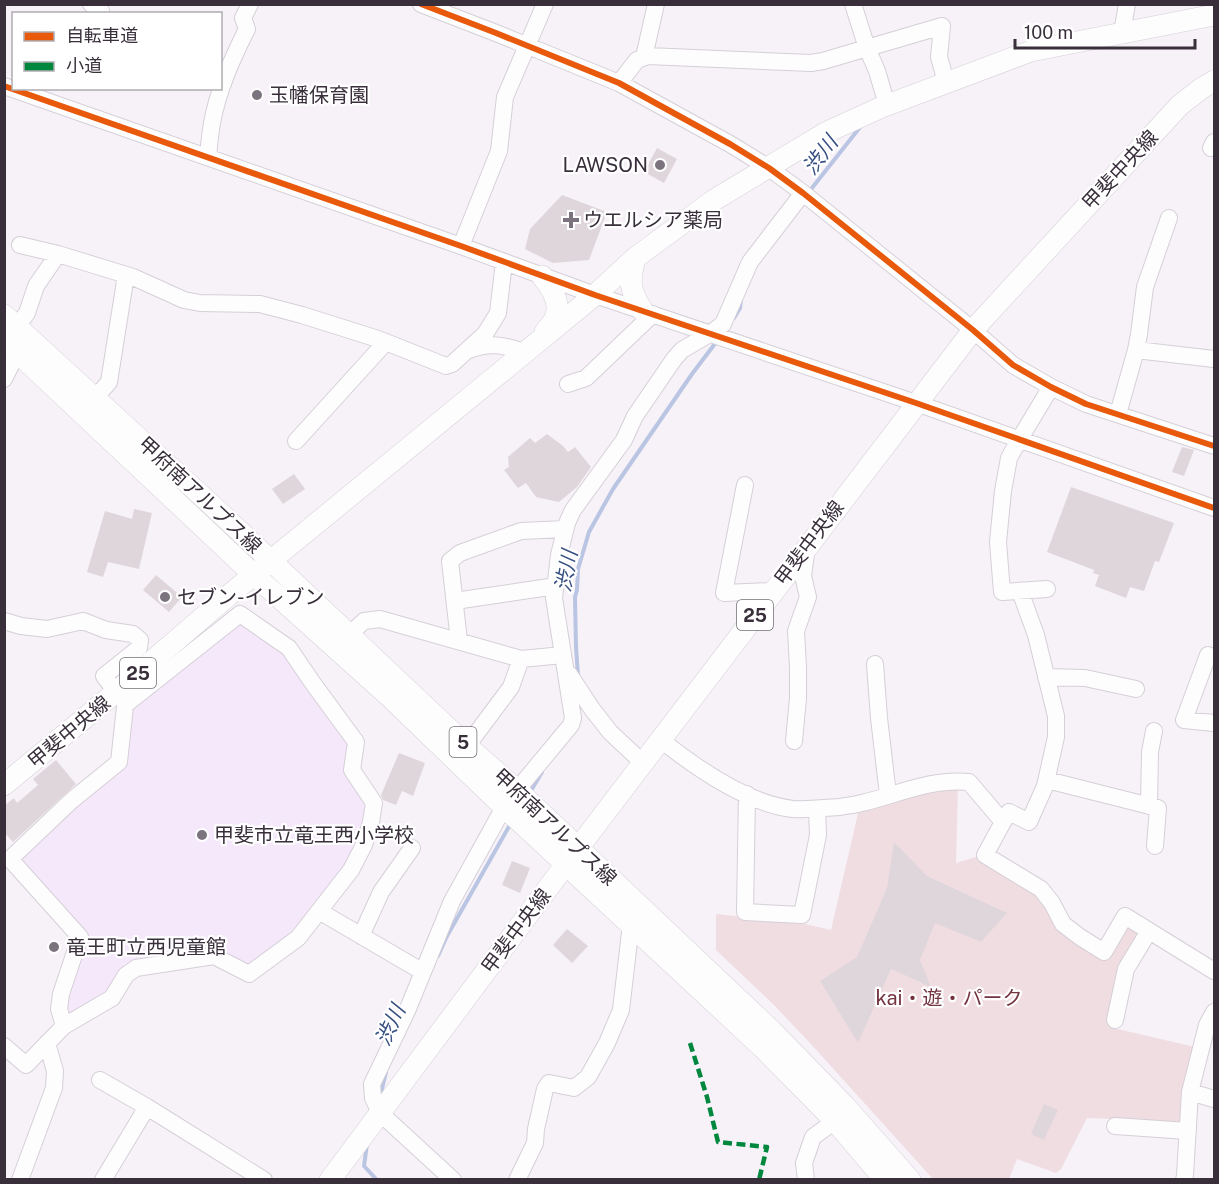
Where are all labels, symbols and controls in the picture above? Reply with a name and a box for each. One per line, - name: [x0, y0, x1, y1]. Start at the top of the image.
- legend: [12, 12, 222, 90]
- scale bar: [1015, 12, 1195, 50]
- text: 100 m: [1024, 22, 1073, 43]
- text: 自転車道: [66, 25, 138, 46]
- text: 小道: [66, 55, 102, 76]
- place label: 玉幡保育園: [269, 83, 369, 107]
- marker: 玉幡保育園: [250, 88, 264, 102]
- street label: 甲斐中央線: [1077, 125, 1163, 215]
- water label: 渋川: [797, 129, 844, 179]
- place label: LAWSON: [563, 153, 648, 177]
- marker: LAWSON: [653, 158, 667, 172]
- place label: ウエルシア薬局: [583, 208, 723, 232]
- marker: ウエルシア薬局: [564, 213, 578, 227]
- street label: 甲府南アルプス線: [133, 432, 267, 558]
- street label: 甲斐中央線: [769, 496, 849, 590]
- water label: 渋川: [550, 546, 582, 594]
- place label: セブン-イレブン: [177, 585, 325, 609]
- marker: セブン-イレブン: [158, 590, 172, 604]
- road number: 25: [737, 600, 773, 630]
- road number: 25: [120, 658, 156, 688]
- street label: 甲斐中央線: [23, 691, 115, 773]
- road number: 5: [450, 727, 476, 757]
- street label: 甲府南アルプス線: [488, 764, 622, 890]
- place label: 甲斐市立竜王西小学校: [214, 823, 414, 847]
- marker: 甲斐市立竜王西小学校: [195, 828, 209, 842]
- street label: 甲斐中央線: [476, 884, 556, 978]
- place label: 竜王町立西児童館: [66, 935, 226, 959]
- marker: 竜王町立西児童館: [47, 940, 61, 954]
- park label: kai・遊・パーク: [876, 986, 1022, 1010]
- water label: 渋川: [370, 999, 411, 1049]

